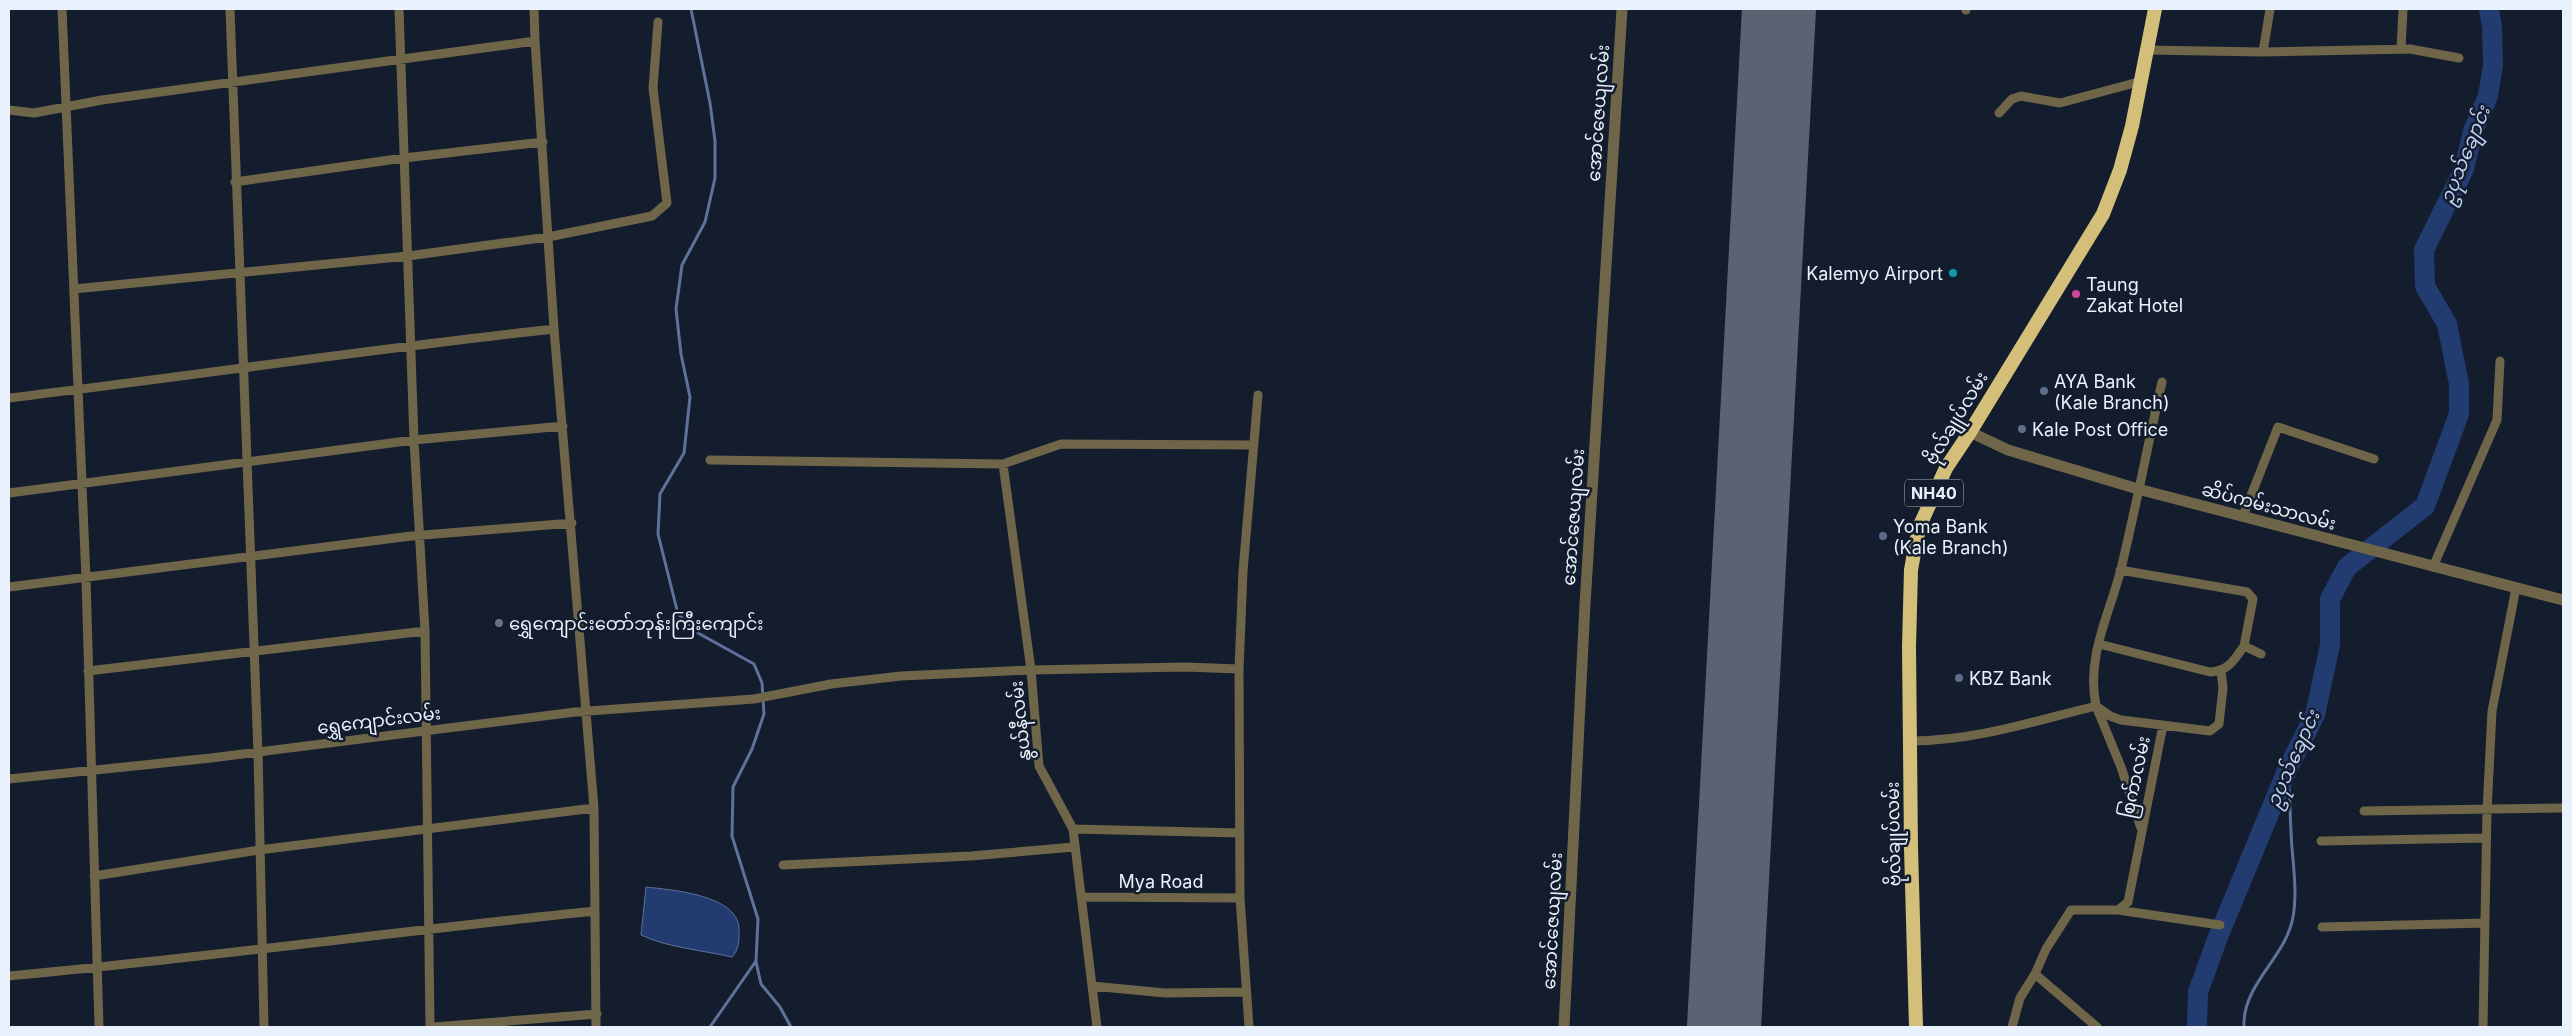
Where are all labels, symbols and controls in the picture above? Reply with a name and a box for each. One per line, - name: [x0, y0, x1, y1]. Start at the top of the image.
- street label: အောင်ဇေယျလမ်း: [1581, 44, 1618, 183]
- water label: ဥပုသ်ချောင်း: [2433, 100, 2499, 209]
- place label: Kalemyo Airport: [1806, 263, 1943, 284]
- marker: Kalemyo Airport: [1947, 267, 1959, 279]
- place label: Taung Zakat Hotel: [2086, 274, 2183, 316]
- marker: Taung Zakat Hotel: [2070, 288, 2082, 300]
- street label: ဗိုလ်ချုပ်လမ်း: [1917, 366, 1996, 471]
- place label: AYA Bank (Kale Branch): [2054, 371, 2169, 413]
- marker: AYA Bank (Kale Branch): [2038, 385, 2050, 397]
- place label: Kale Post Office: [2032, 419, 2168, 440]
- marker: Kale Post Office: [2016, 423, 2028, 435]
- street label: အောင်ဇေယျလမ်း: [1556, 448, 1593, 587]
- street label: ဆိပ်ကမ်းသာလမ်း: [2200, 475, 2339, 534]
- road number: NH40: [1905, 479, 1963, 506]
- place label: Yoma Bank (Kale Branch): [1893, 516, 2008, 558]
- marker: Yoma Bank (Kale Branch): [1877, 530, 1889, 542]
- place label: ရွှေကျောင်းတော်ဘုန်းကြီးကျောင်း: [509, 610, 764, 639]
- marker: ရွှေကျောင်းတော်ဘုန်းကြီးကျောင်း: [493, 617, 505, 629]
- place label: KBZ Bank: [1969, 668, 2052, 689]
- marker: KBZ Bank: [1953, 672, 1965, 684]
- street label: နွယ်နီလမ်း: [1002, 679, 1040, 762]
- street label: ရွှေကျောင်းလမ်း: [316, 700, 443, 743]
- water label: ဥပုသ်ချောင်း: [2260, 705, 2329, 813]
- street label: စြက်ာလမ်း: [2114, 734, 2159, 821]
- street label: ဗိုလ်ချုပ်လမ်း: [1879, 781, 1909, 887]
- street label: အောင်ဇေယျလမ်း: [1536, 852, 1571, 990]
- street label: Mya Road: [1119, 871, 1203, 892]

